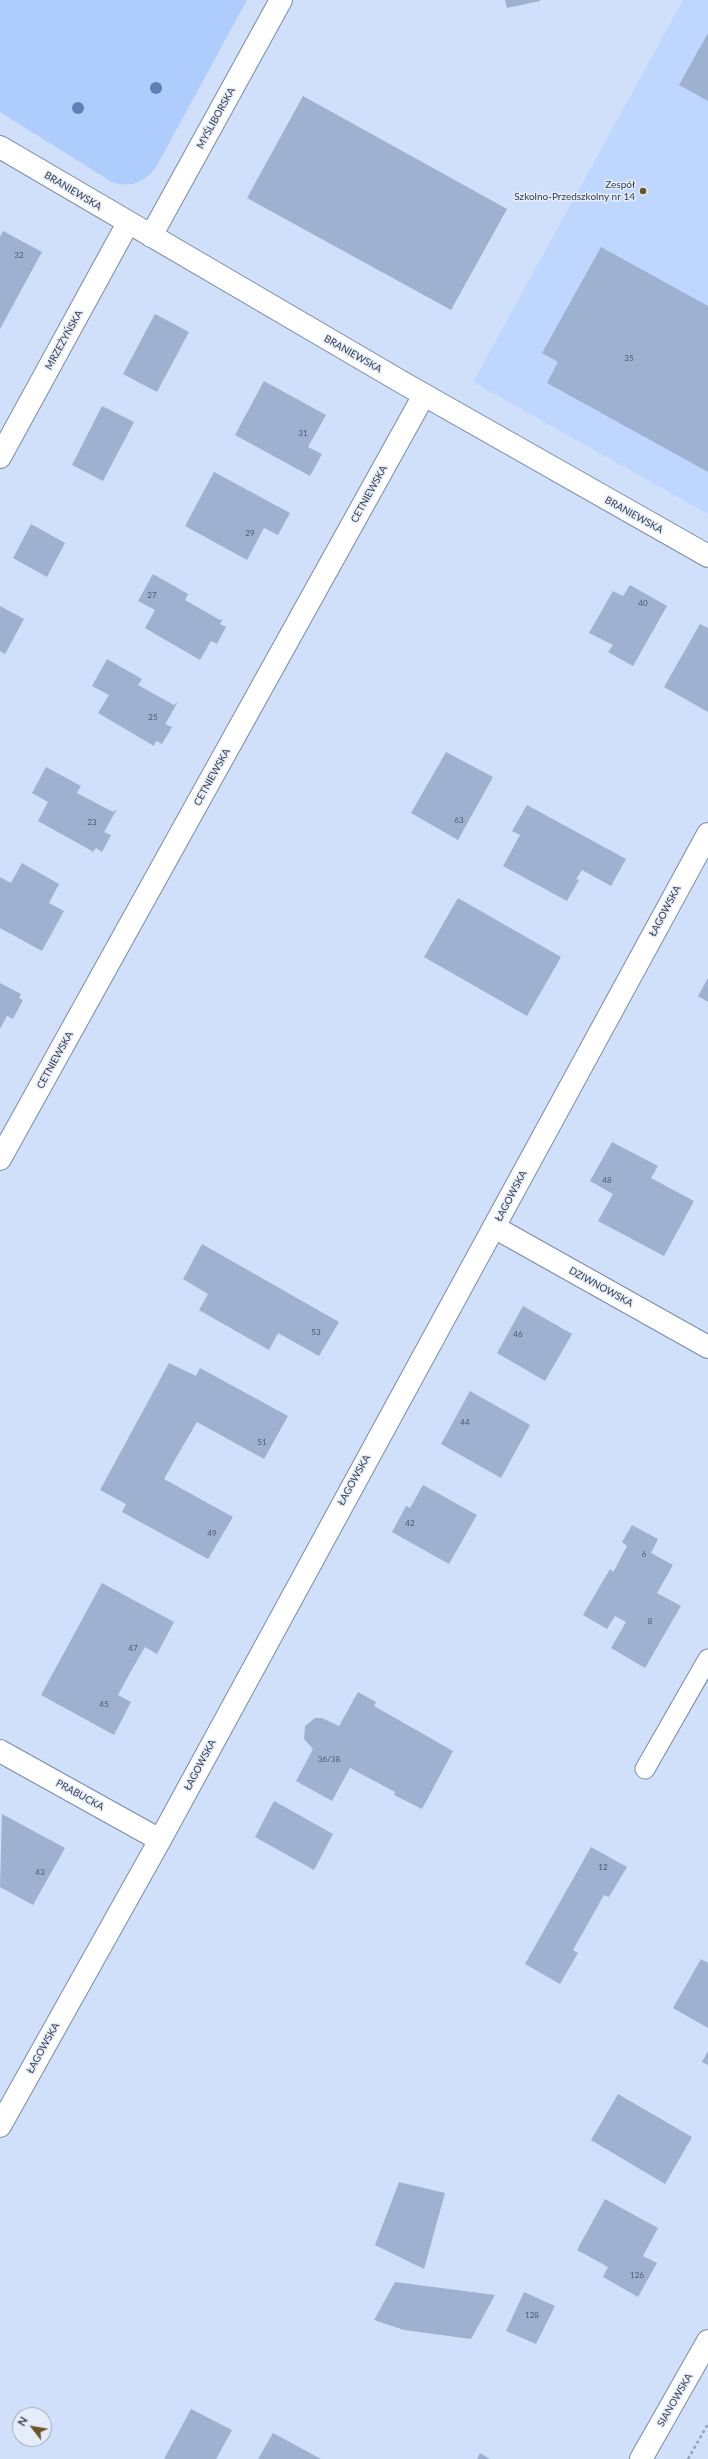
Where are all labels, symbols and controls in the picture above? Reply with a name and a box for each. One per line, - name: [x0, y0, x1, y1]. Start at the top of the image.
- street label: MYŚLIBORSKA: [194, 85, 238, 151]
- street label: BRANIEWSKA: [42, 169, 104, 213]
- place label: Zespół Szkolno-Przedszkolny nr 14: [514, 179, 635, 202]
- marker: Zespół Szkolno-Przedszkolny nr 14: [638, 186, 648, 196]
- house number: 32: [14, 250, 24, 260]
- street label: MRZEŻYŃSKA: [43, 308, 85, 372]
- street label: BRANIEWSKA: [322, 333, 384, 375]
- house number: 35: [624, 353, 634, 363]
- house number: 31: [298, 428, 308, 438]
- street label: CETNIEWSKA: [348, 463, 390, 525]
- street label: BRANIEWSKA: [603, 494, 665, 536]
- house number: 29: [245, 528, 255, 538]
- house number: 27: [147, 590, 157, 600]
- house number: 40: [638, 598, 648, 608]
- house number: 25: [148, 712, 158, 722]
- street label: CETNIEWSKA: [191, 746, 233, 808]
- house number: 63: [454, 815, 464, 825]
- house number: 23: [87, 817, 97, 827]
- street label: ŁAGOWSKA: [647, 883, 683, 939]
- street label: CETNIEWSKA: [34, 1029, 76, 1091]
- street label: ŁAGOWSKA: [493, 1168, 529, 1224]
- house number: 48: [602, 1175, 612, 1185]
- street label: DZIWNOWSKA: [567, 1264, 635, 1310]
- house number: 53: [311, 1327, 321, 1337]
- house number: 46: [513, 1329, 523, 1339]
- house number: 44: [460, 1417, 470, 1427]
- house number: 51: [257, 1437, 267, 1447]
- street label: ŁAGOWSKA: [335, 1453, 373, 1507]
- house number: 42: [405, 1518, 415, 1528]
- house number: 49: [207, 1528, 217, 1538]
- house number: 6: [642, 1549, 646, 1559]
- house number: 8: [648, 1616, 652, 1626]
- house number: 47: [128, 1643, 138, 1653]
- house number: 45: [99, 1699, 109, 1709]
- street label: ŁAGOWSKA: [182, 1737, 218, 1793]
- house number: 36/38: [318, 1754, 340, 1764]
- street label: PRABUCKA: [54, 1777, 106, 1813]
- house number: 12: [598, 1862, 608, 1872]
- house number: 43: [35, 1867, 45, 1877]
- street label: ŁAGOWSKA: [24, 2021, 62, 2075]
- house number: 126: [630, 2270, 644, 2280]
- house number: 128: [525, 2310, 539, 2320]
- street label: SIANOWSKA: [655, 2371, 695, 2429]
- north arrow: [12, 2407, 52, 2447]
- text: N: [14, 2414, 30, 2428]

